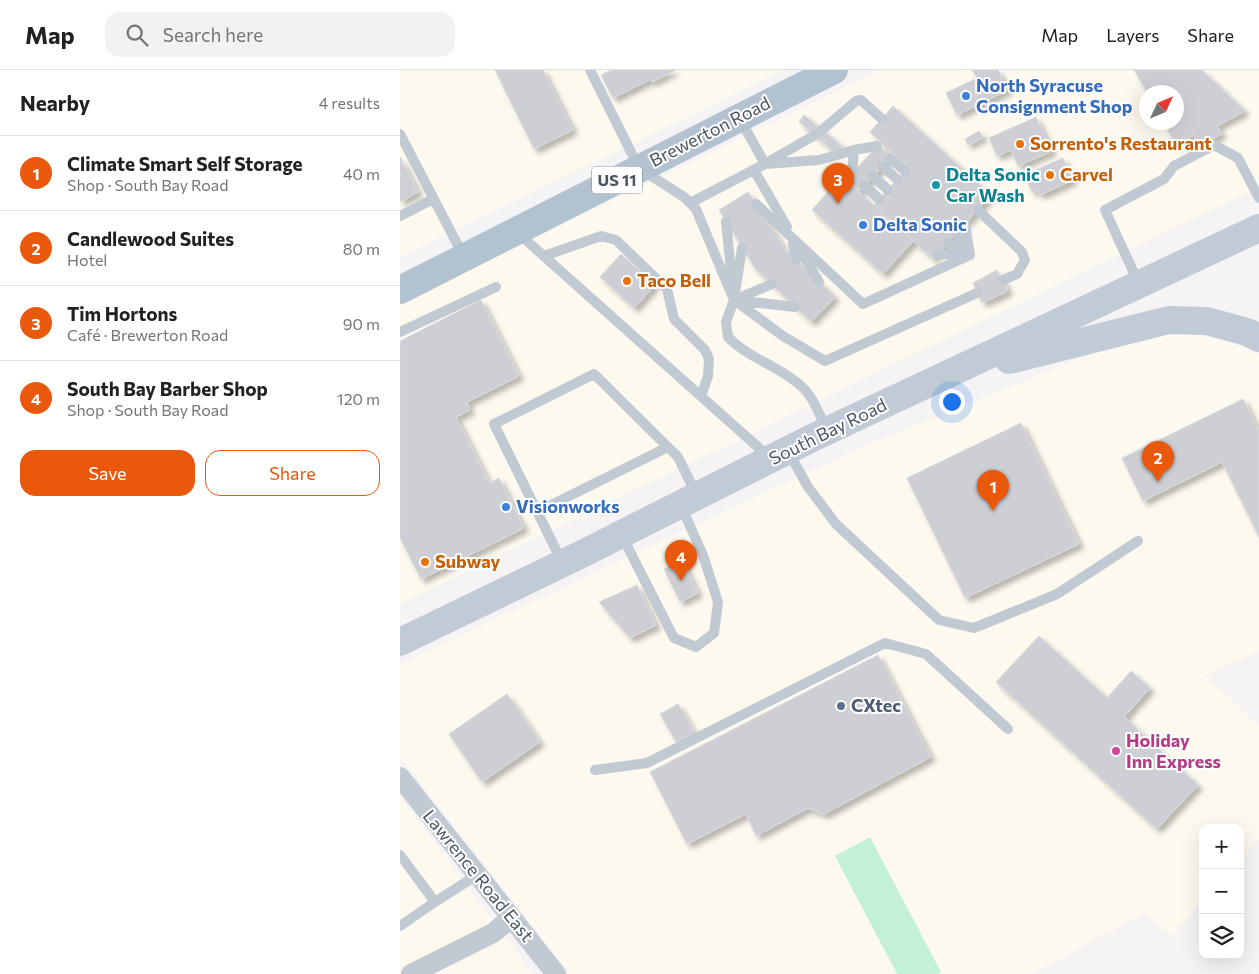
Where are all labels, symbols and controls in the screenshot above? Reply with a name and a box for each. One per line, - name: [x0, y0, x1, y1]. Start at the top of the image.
- search box: [105, 12, 455, 57]
- text: Map: [25, 20, 75, 49]
- icon: search: [123, 21, 151, 49]
- text: Search here: [163, 23, 263, 46]
- text: Map: [1041, 24, 1078, 46]
- text: Layers: [1106, 24, 1159, 46]
- text: Share: [1187, 24, 1234, 46]
- place label: North Syracuse Consignment Shop: [976, 74, 1133, 117]
- north arrow: [1139, 85, 1184, 130]
- text: Nearby: [20, 90, 90, 115]
- marker: North Syracuse Consignment Shop: [960, 90, 972, 102]
- street label: Brewerton Road: [646, 91, 773, 171]
- text: 4 results: [319, 93, 380, 112]
- place label: Sorrento's Restaurant: [1030, 132, 1212, 154]
- marker: Sorrento's Restaurant: [1014, 138, 1026, 150]
- text: Climate Smart Self Storage: [67, 152, 303, 175]
- pin: 3: [822, 163, 854, 204]
- place label: Delta Sonic Car Wash: [946, 163, 1040, 206]
- place label: Carvel: [1060, 163, 1113, 185]
- text: 1: [32, 164, 40, 183]
- text: 40 m: [343, 164, 380, 183]
- road number: US 11: [592, 166, 642, 194]
- marker: Carvel: [1044, 169, 1056, 181]
- text: Shop · South Bay Road: [67, 175, 228, 194]
- marker: Delta Sonic Car Wash: [930, 179, 942, 191]
- place label: Delta Sonic: [873, 213, 967, 235]
- marker: Delta Sonic: [857, 219, 869, 231]
- text: Candlewood Suites: [67, 227, 234, 250]
- text: 2: [31, 239, 41, 258]
- text: 80 m: [343, 239, 380, 258]
- text: Hotel: [67, 250, 107, 269]
- place label: Taco Bell: [637, 269, 711, 291]
- marker: Taco Bell: [621, 275, 633, 287]
- text: Tim Hortons: [67, 302, 177, 325]
- text: 3: [31, 314, 41, 333]
- text: 90 m: [343, 314, 380, 333]
- text: Café · Brewerton Road: [67, 325, 228, 344]
- text: South Bay Barber Shop: [67, 377, 268, 400]
- text: 4: [31, 389, 41, 408]
- text: 120 m: [337, 389, 380, 408]
- your location: [939, 389, 965, 415]
- street label: South Bay Road: [765, 393, 890, 469]
- text: Shop · South Bay Road: [67, 400, 228, 419]
- pin: 2: [1142, 441, 1174, 482]
- button: Save: [20, 450, 195, 496]
- button: Share: [205, 450, 380, 496]
- pin: 1: [977, 470, 1009, 511]
- place label: Visionworks: [516, 495, 620, 517]
- marker: Visionworks: [500, 501, 512, 513]
- pin: 4: [665, 540, 697, 581]
- place label: Subway: [435, 550, 500, 572]
- marker: Subway: [419, 556, 431, 568]
- place label: CXtec: [851, 694, 901, 716]
- marker: CXtec: [835, 700, 847, 712]
- place label: Holiday Inn Express: [1126, 729, 1221, 772]
- marker: Holiday Inn Express: [1110, 745, 1122, 757]
- street label: Lawrence Road East: [419, 805, 539, 946]
- map controls: [1199, 824, 1244, 959]
- button: +: [1199, 824, 1244, 869]
- button: −: [1199, 869, 1244, 914]
- button: layers: [1199, 914, 1244, 959]

